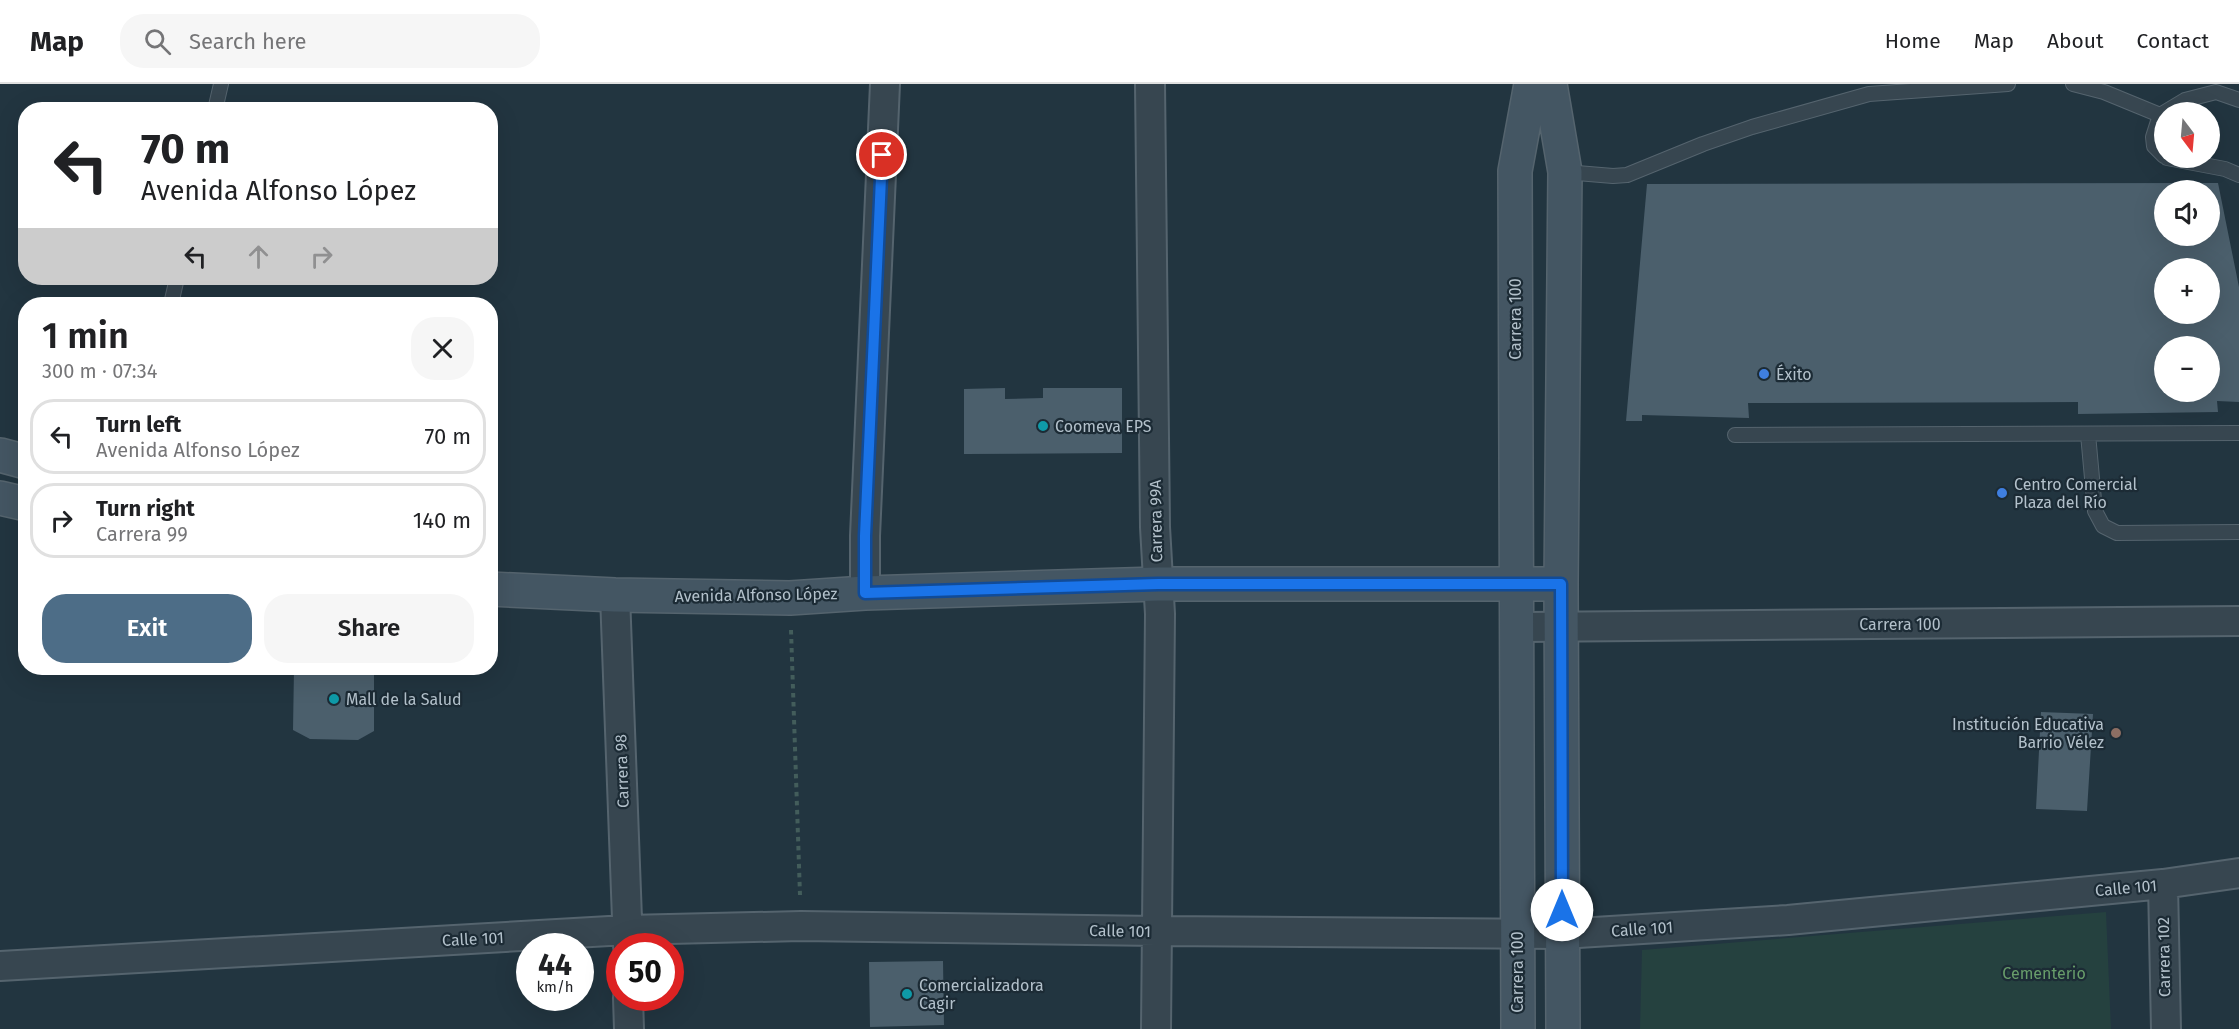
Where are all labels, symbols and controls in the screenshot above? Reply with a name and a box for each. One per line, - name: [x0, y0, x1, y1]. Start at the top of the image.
- search box: [120, 14, 540, 68]
- text: Map: [30, 25, 84, 58]
- icon: search: [141, 25, 174, 58]
- text: Search here: [189, 28, 307, 55]
- text: Home: [1885, 28, 1941, 54]
- text: Map: [1974, 28, 2014, 54]
- text: About: [2047, 28, 2104, 54]
- text: Contact: [2137, 28, 2209, 54]
- north arrow: [2154, 102, 2220, 168]
- map controls: [2154, 102, 2220, 402]
- text: 70 m: [141, 124, 230, 174]
- icon: left: [42, 126, 120, 204]
- pin: [856, 129, 907, 180]
- icon: arrive: [865, 138, 898, 171]
- text: Avenida Alfonso López: [141, 175, 416, 207]
- button: sound: [2154, 180, 2220, 246]
- icon: left: [179, 240, 212, 273]
- icon: ahead: [242, 240, 275, 273]
- icon: right: [305, 240, 338, 273]
- button: +: [2154, 258, 2220, 324]
- street label: Carrera 100: [1506, 278, 1525, 360]
- text: 1 min: [42, 314, 129, 358]
- button: close: [411, 317, 474, 380]
- button: −: [2154, 336, 2220, 402]
- text: 300 m · 07:34: [42, 359, 157, 383]
- place label: Éxito: [1776, 364, 1812, 384]
- marker: Éxito: [1757, 367, 1771, 381]
- text: Turn left: [96, 411, 181, 438]
- place label: Coomeva EPS: [1055, 417, 1152, 436]
- marker: Coomeva EPS: [1036, 419, 1050, 433]
- icon: left: [45, 420, 78, 453]
- text: 70 m: [425, 423, 471, 450]
- text: Avenida Alfonso López: [96, 438, 300, 462]
- place label: Centro Comercial Plaza del Río: [2014, 475, 2138, 512]
- street label: Carrera 99A: [1146, 479, 1166, 562]
- marker: Centro Comercial Plaza del Río: [1995, 486, 2009, 500]
- text: Turn right: [96, 495, 195, 522]
- icon: right: [45, 504, 78, 537]
- text: 140 m: [413, 507, 471, 534]
- text: Carrera 99: [96, 522, 188, 546]
- street label: Avenida Alfonso López: [674, 584, 838, 606]
- button: Exit: [42, 594, 252, 663]
- button: Share: [264, 594, 474, 663]
- street label: Carrera 100: [1859, 615, 1941, 634]
- place label: Mall de la Salud: [346, 690, 462, 709]
- marker: Mall de la Salud: [327, 692, 341, 706]
- place label: Institución Educativa Barrio Vélez: [1952, 715, 2104, 752]
- marker: Institución Educativa Barrio Vélez: [2109, 726, 2123, 740]
- street label: Carrera 98: [611, 734, 633, 808]
- street label: Calle 101: [2094, 876, 2158, 900]
- position arrow: [1530, 878, 1594, 942]
- street label: Calle 101: [1610, 917, 1674, 941]
- street label: Carrera 102: [2154, 917, 2174, 997]
- street label: Calle 101: [1089, 921, 1151, 941]
- street label: Calle 101: [442, 928, 504, 950]
- street label: Carrera 100: [1508, 931, 1527, 1013]
- speed limit sign: 50: [606, 933, 684, 1011]
- text: 44: [538, 947, 572, 983]
- park label: Cementerio: [2002, 964, 2086, 983]
- place label: Comercializadora Cagir: [919, 976, 1044, 1013]
- text: km/h: [536, 978, 574, 996]
- marker: Comercializadora Cagir: [900, 987, 914, 1001]

